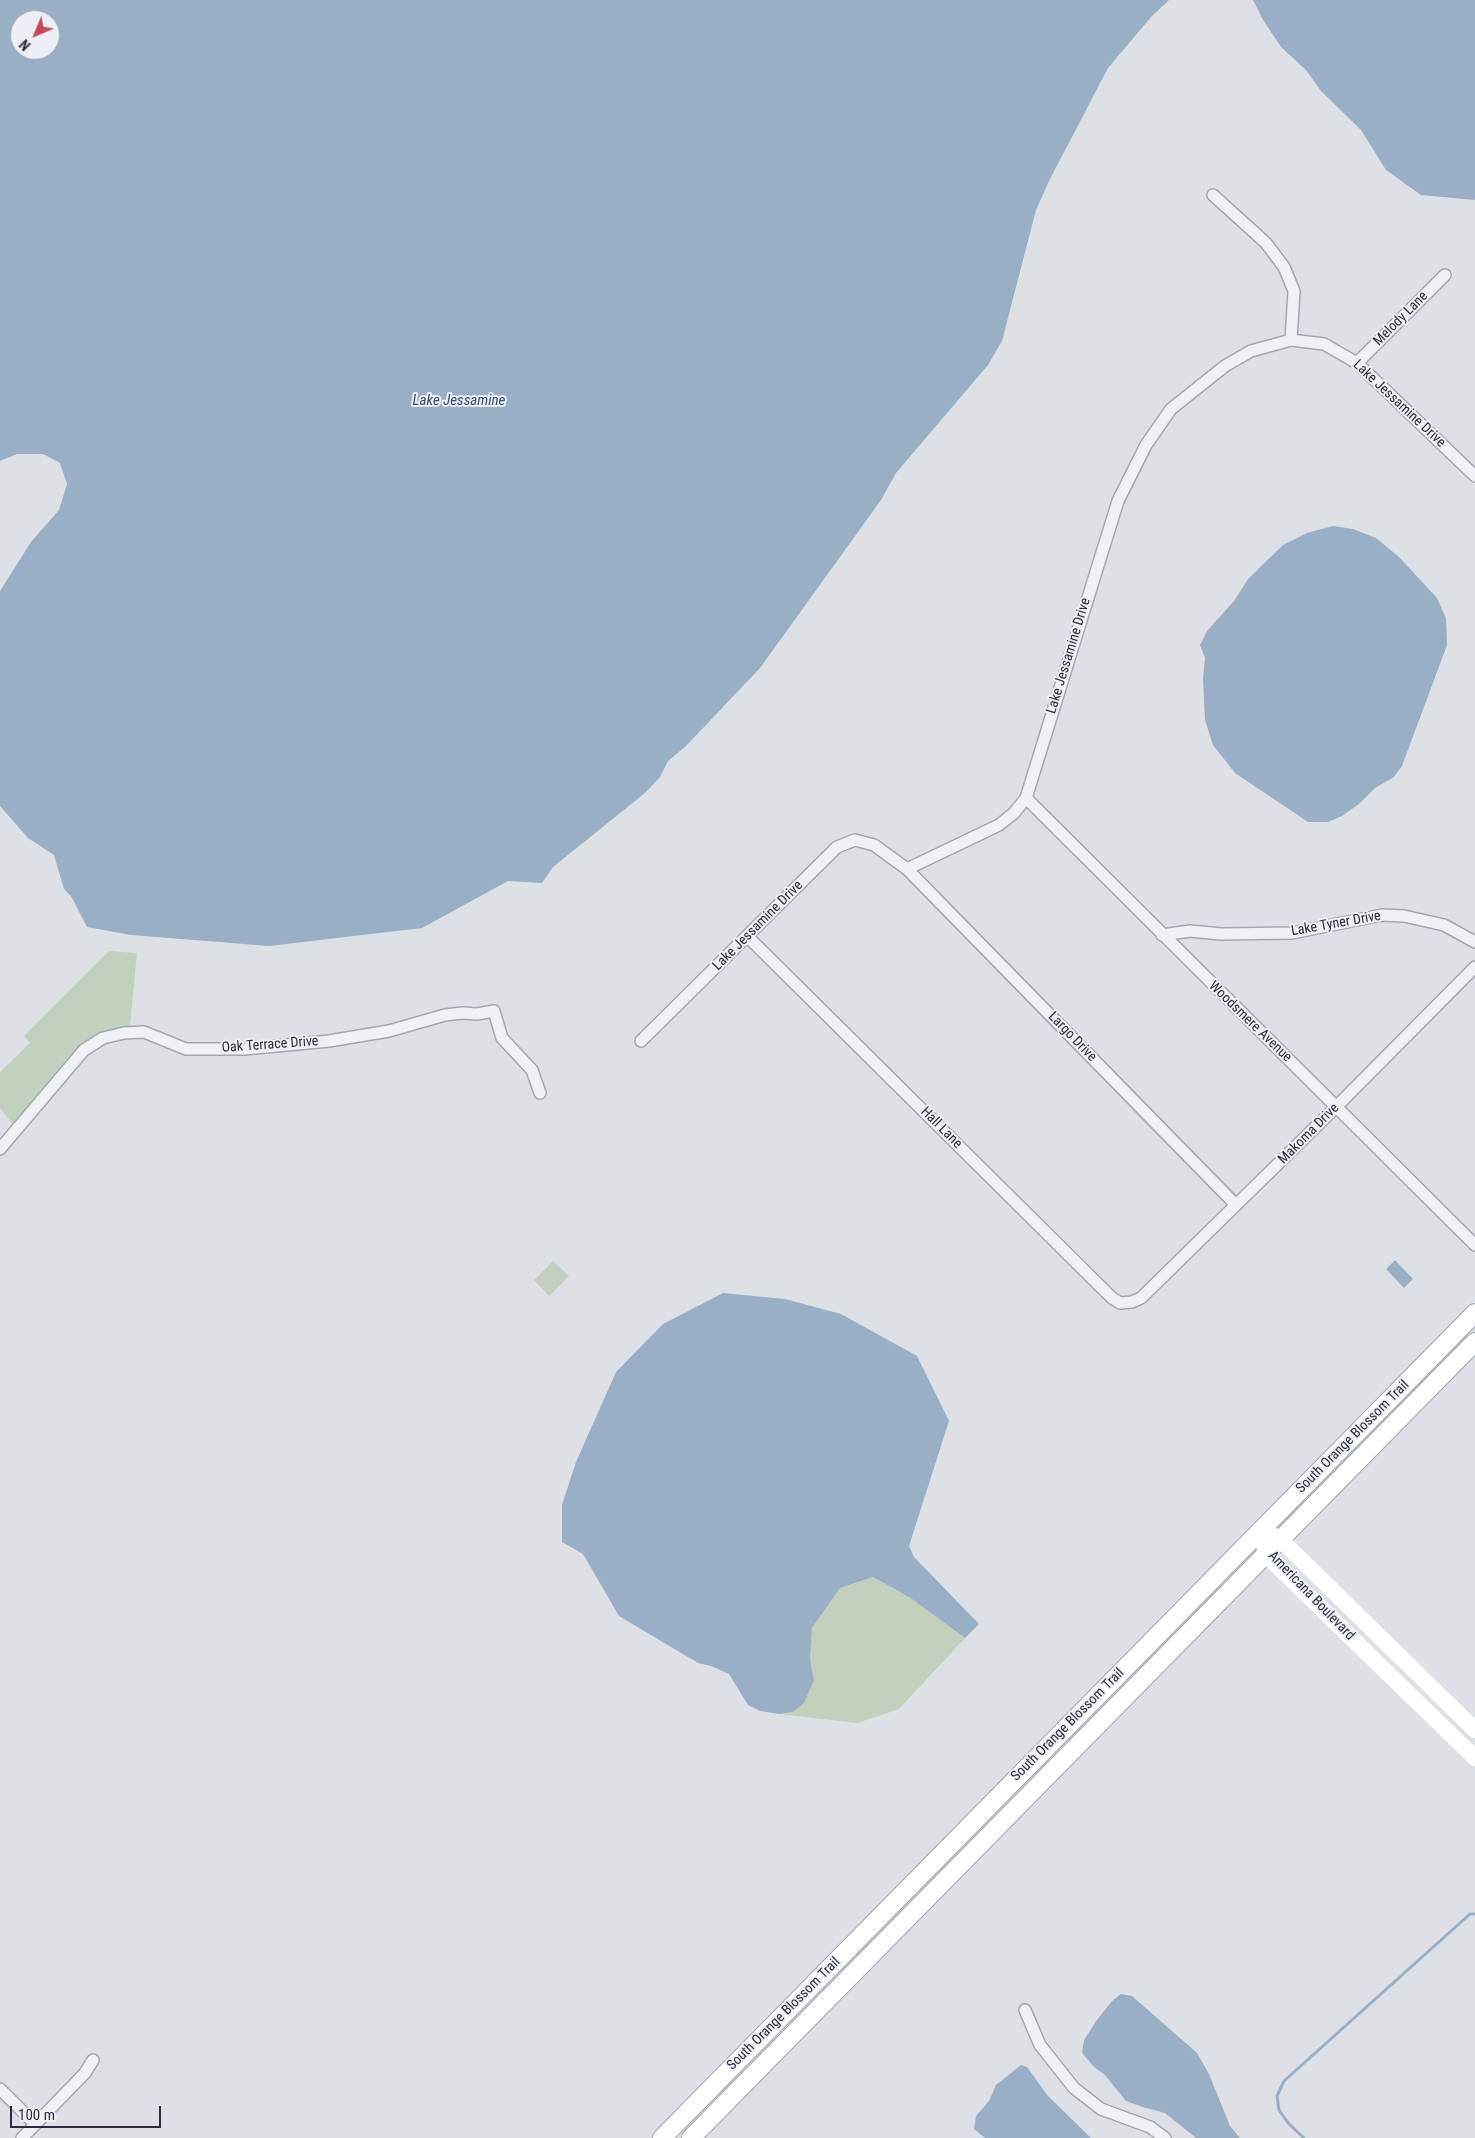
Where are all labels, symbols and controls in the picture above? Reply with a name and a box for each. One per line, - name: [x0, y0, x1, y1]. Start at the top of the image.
- north arrow: [10, 10, 60, 60]
- text: N: [16, 36, 34, 54]
- street label: Melody Lane: [1370, 288, 1432, 350]
- street label: Lake Jessamine Drive: [1349, 357, 1449, 451]
- water label: Lake Jessamine: [413, 392, 505, 410]
- street label: Lake Jessamine Drive: [1043, 596, 1095, 716]
- street label: Lake Jessamine Drive: [710, 878, 806, 974]
- street label: Lake Tyner Drive: [1290, 908, 1382, 940]
- street label: Woodsmere Avenue: [1205, 978, 1295, 1066]
- street label: Largo Drive: [1044, 1009, 1100, 1065]
- street label: Oak Terrace Drive: [221, 1033, 319, 1057]
- street label: Makoma Drive: [1275, 1100, 1343, 1168]
- street label: Hall Lane: [917, 1104, 965, 1152]
- street label: South Orange Blossom Trail: [1293, 1377, 1413, 1497]
- street label: Americana Boulevard: [1264, 1548, 1358, 1644]
- street label: South Orange Blossom Trail: [1008, 1665, 1128, 1785]
- street label: South Orange Blossom Trail: [724, 1954, 844, 2074]
- scale bar: [12, 2096, 164, 2128]
- text: 100 m: [18, 2106, 55, 2124]

